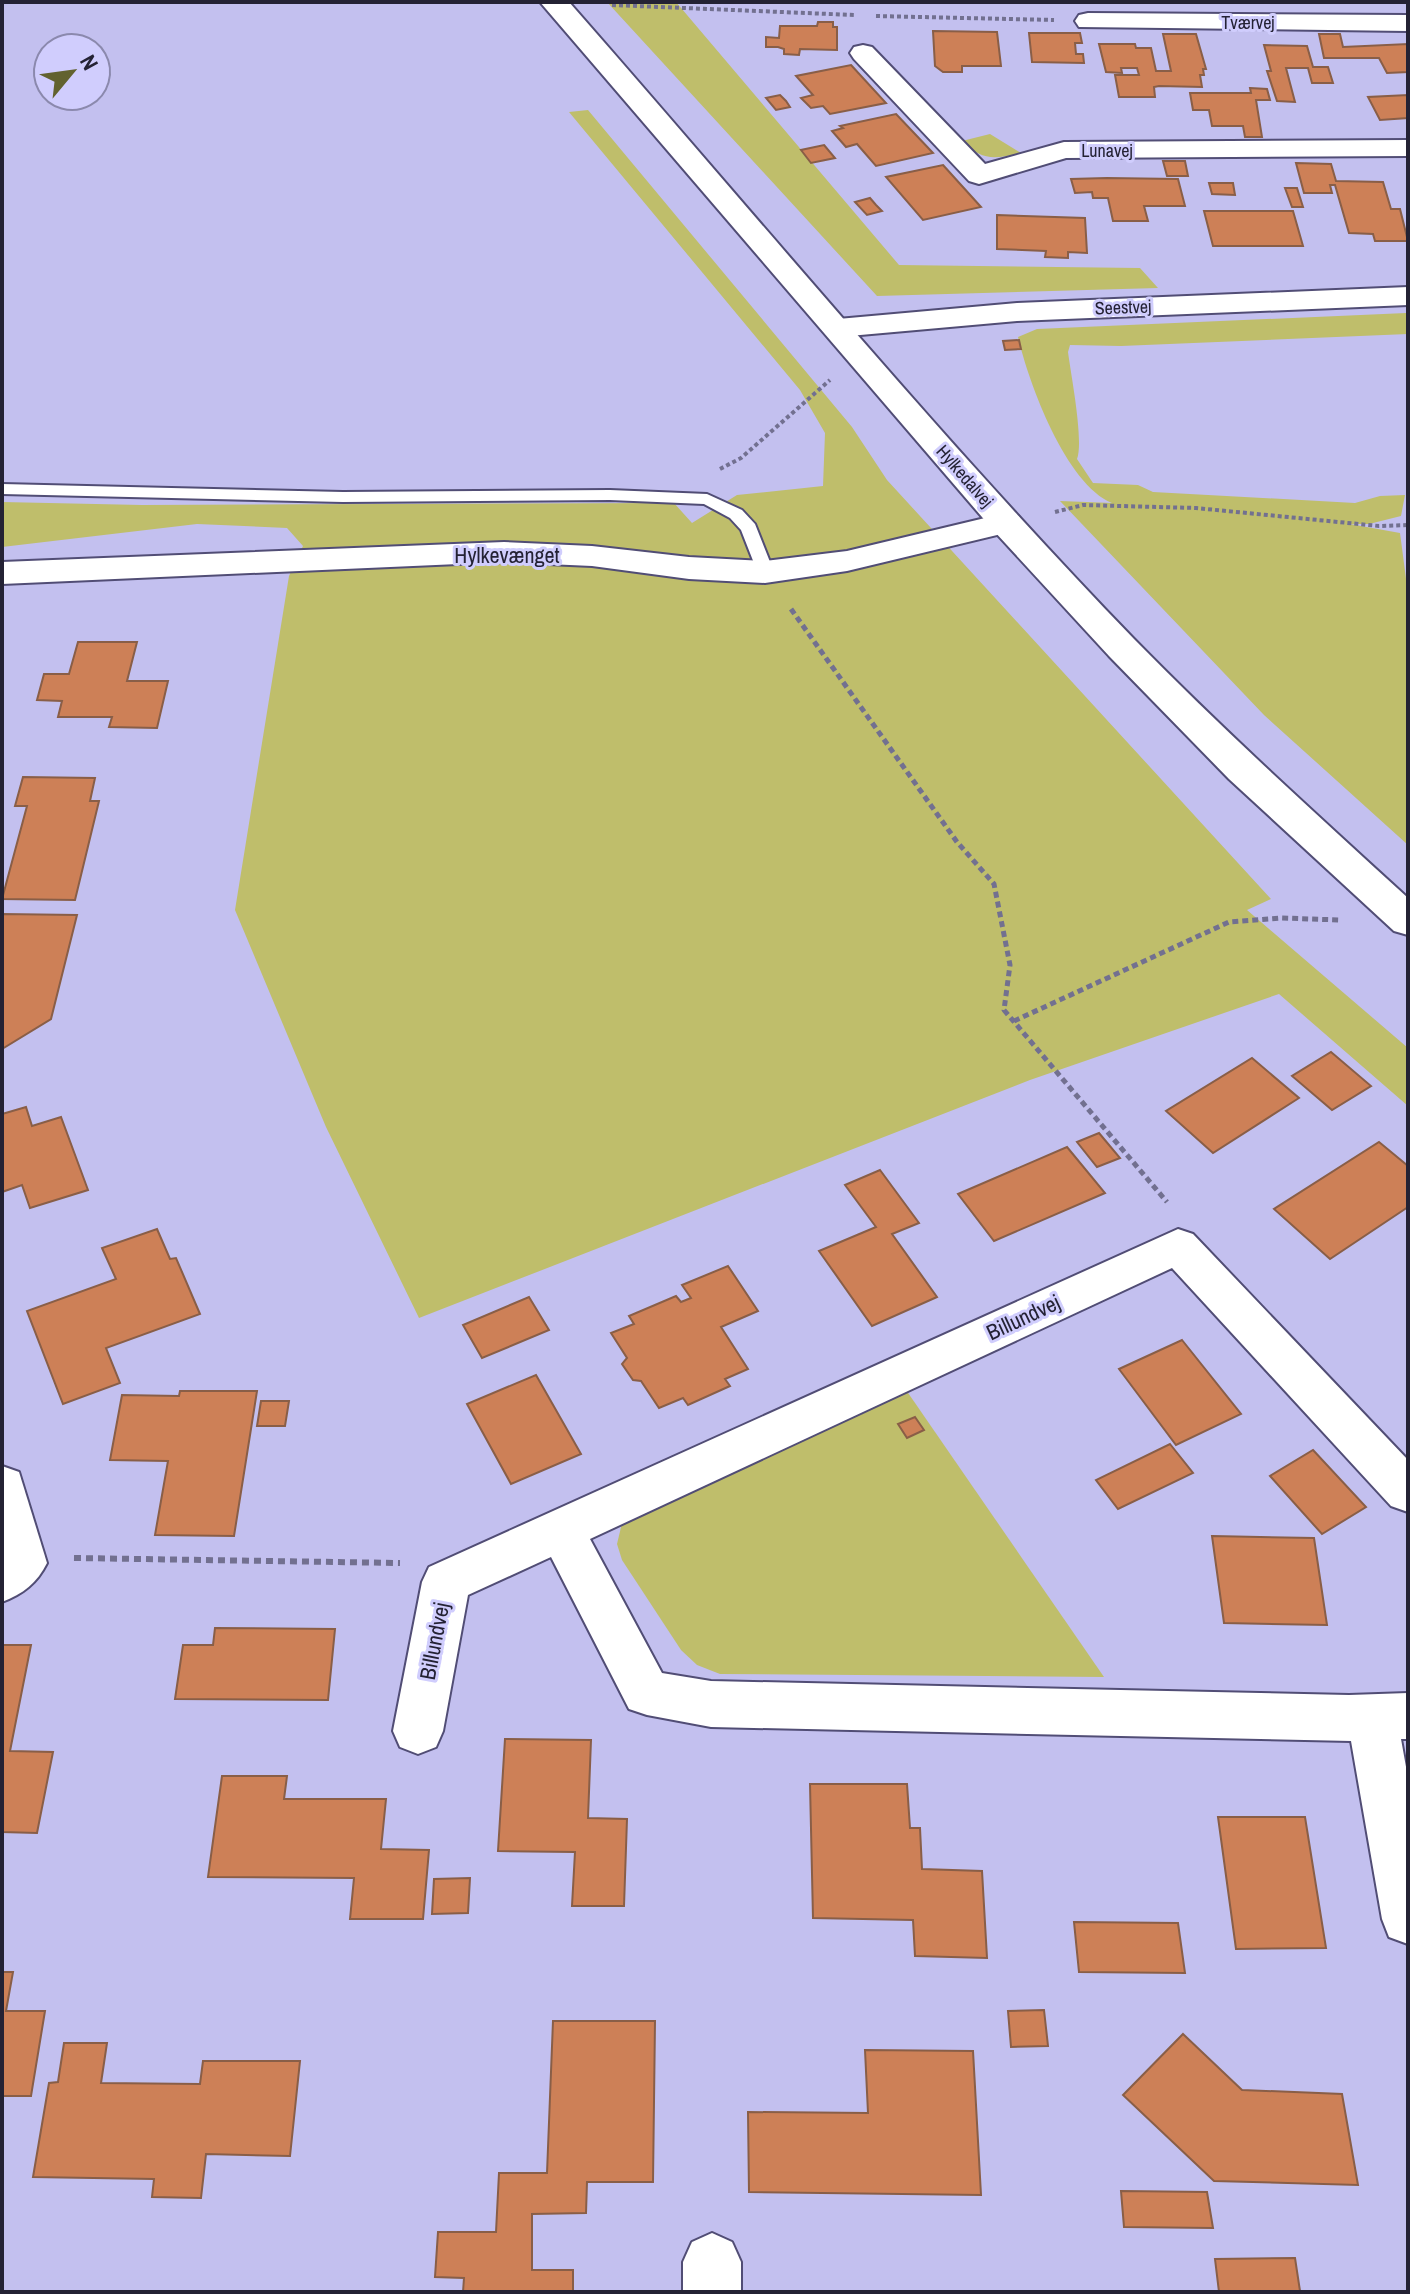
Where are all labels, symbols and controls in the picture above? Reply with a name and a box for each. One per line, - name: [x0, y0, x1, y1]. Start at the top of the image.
- street label: Tværvej: [1221, 10, 1275, 35]
- north arrow: [32, 32, 112, 112]
- text: N: [73, 49, 106, 75]
- street label: Lunavej: [1081, 138, 1133, 163]
- street label: Seestvej: [1094, 294, 1152, 320]
- street label: Hylkedalvej: [931, 439, 999, 513]
- street label: Hylkevænget: [454, 540, 560, 570]
- street label: Billundvej: [981, 1287, 1065, 1347]
- street label: Billundvej: [412, 1600, 456, 1682]

